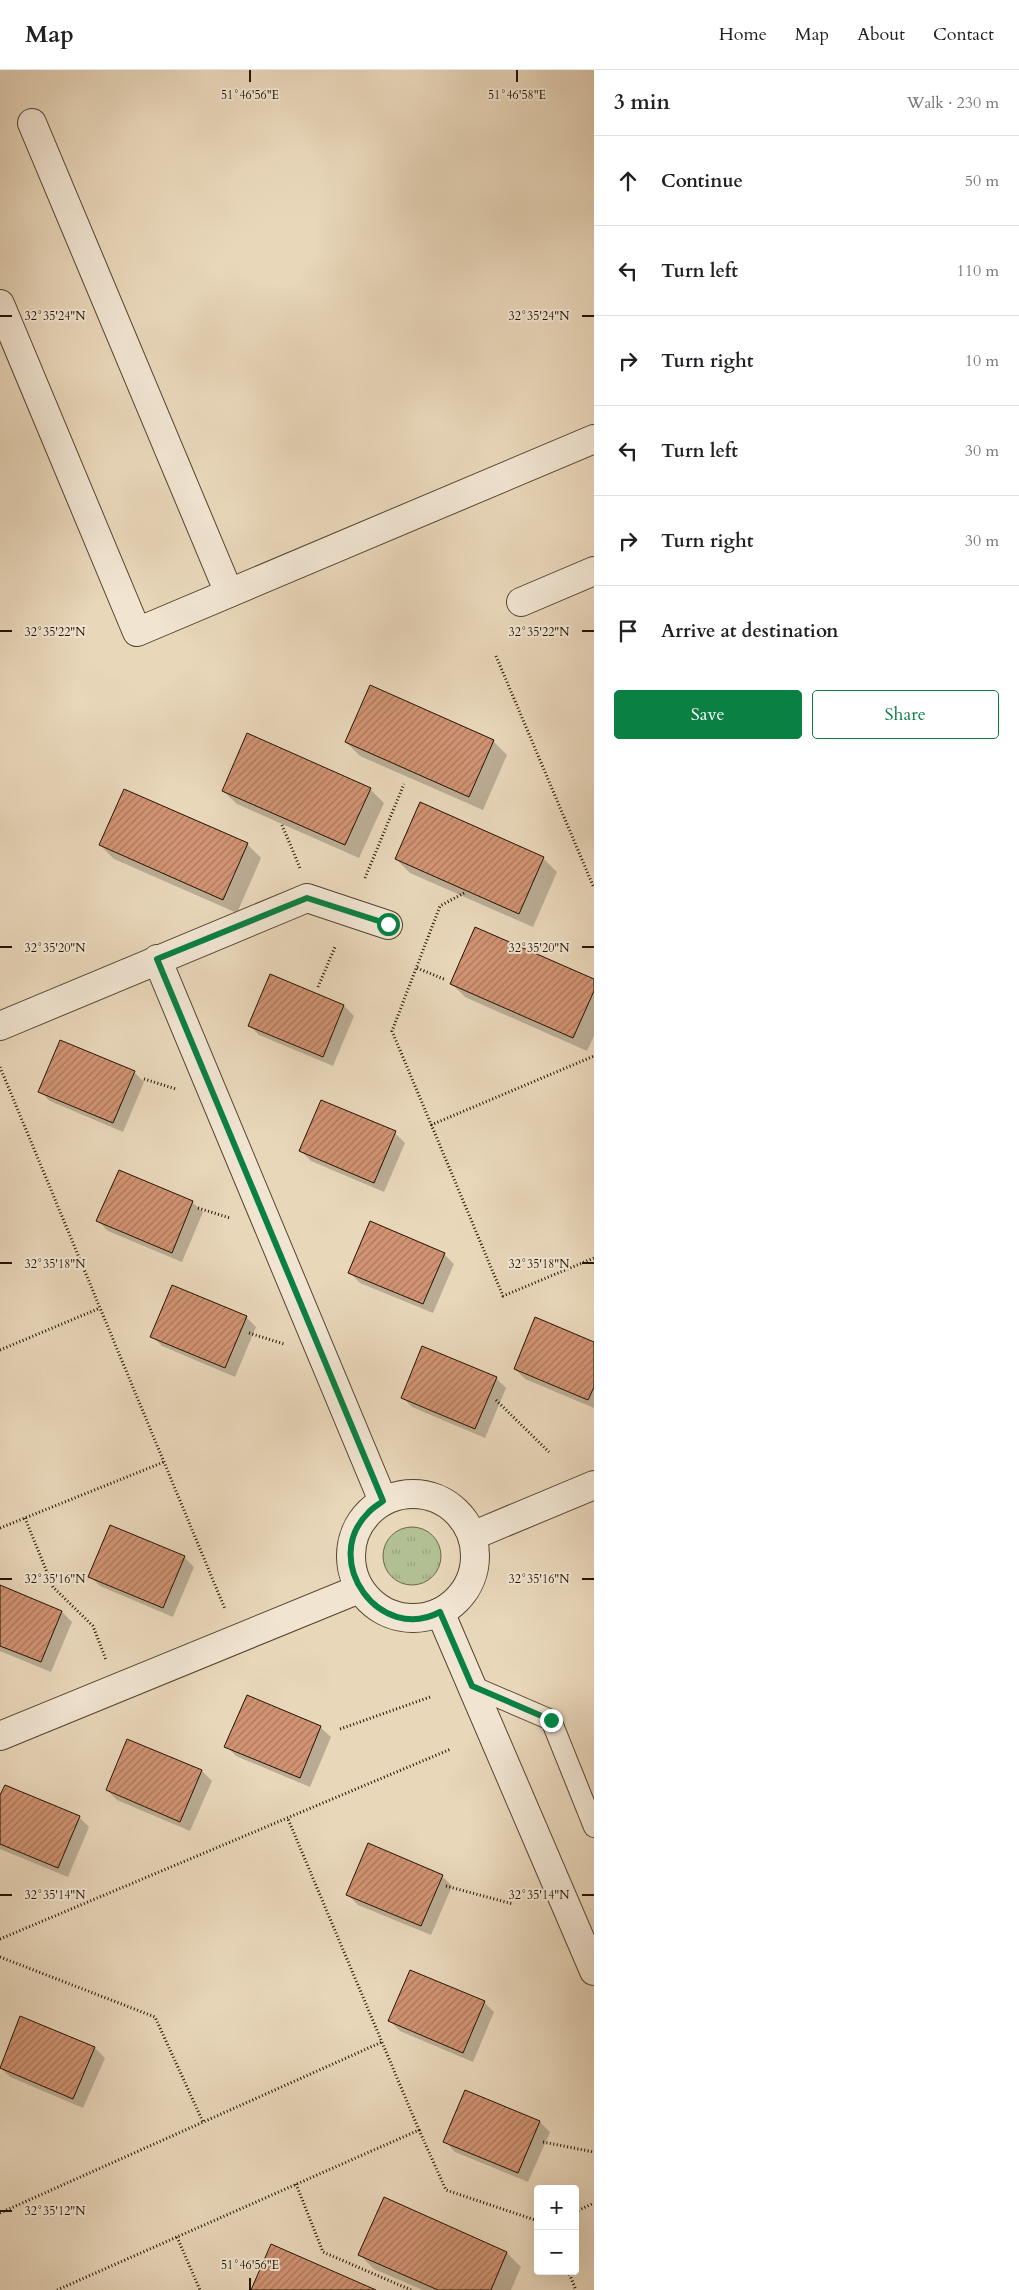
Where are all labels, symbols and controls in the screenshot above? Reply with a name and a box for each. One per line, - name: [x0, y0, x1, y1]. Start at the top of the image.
- text: Map: [25, 18, 74, 51]
- text: Home: [719, 22, 767, 47]
- text: Map: [795, 22, 829, 47]
- text: About: [857, 22, 905, 47]
- text: Contact: [933, 22, 994, 47]
- text: 51°46'56"E: [221, 87, 279, 103]
- text: 51°46'58"E: [488, 87, 546, 103]
- text: 3 min: [614, 88, 670, 117]
- text: Walk · 230 m: [907, 92, 999, 114]
- icon: ahead: [614, 167, 642, 195]
- text: Continue: [661, 168, 743, 194]
- text: 50 m: [965, 170, 999, 192]
- icon: left: [614, 257, 642, 285]
- text: Turn left: [661, 258, 738, 284]
- text: 110 m: [957, 260, 999, 282]
- text: 32°35'24"N: [25, 308, 86, 324]
- text: 32°35'24"N: [509, 308, 570, 324]
- icon: right: [614, 347, 642, 375]
- text: Turn right: [661, 348, 753, 374]
- text: 10 m: [965, 350, 999, 372]
- icon: left: [614, 437, 642, 465]
- text: Turn left: [661, 438, 738, 464]
- text: 30 m: [965, 440, 999, 462]
- icon: right: [614, 527, 642, 555]
- text: Turn right: [661, 528, 753, 554]
- text: 30 m: [965, 530, 999, 552]
- icon: arrive: [614, 617, 642, 645]
- text: Arrive at destination: [661, 618, 838, 644]
- text: 32°35'22"N: [25, 624, 86, 640]
- text: 32°35'22"N: [509, 624, 570, 640]
- button: Save: [614, 690, 802, 739]
- button: Share: [812, 690, 999, 739]
- route start: [377, 913, 400, 936]
- text: 32°35'20"N: [25, 940, 86, 956]
- text: 32°35'20"N: [509, 940, 570, 956]
- text: 32°35'18"N: [25, 1256, 86, 1272]
- text: 32°35'18"N: [509, 1256, 570, 1272]
- text: 32°35'16"N: [25, 1571, 86, 1587]
- text: 32°35'16"N: [509, 1571, 570, 1587]
- route end: [540, 1709, 563, 1732]
- text: 32°35'14"N: [25, 1887, 86, 1903]
- text: 32°35'14"N: [509, 1887, 570, 1903]
- map controls: [534, 2185, 579, 2275]
- button: +: [534, 2185, 579, 2230]
- text: 32°35'12"N: [25, 2203, 86, 2219]
- button: −: [534, 2230, 579, 2275]
- text: 51°46'56"E: [221, 2257, 279, 2273]

